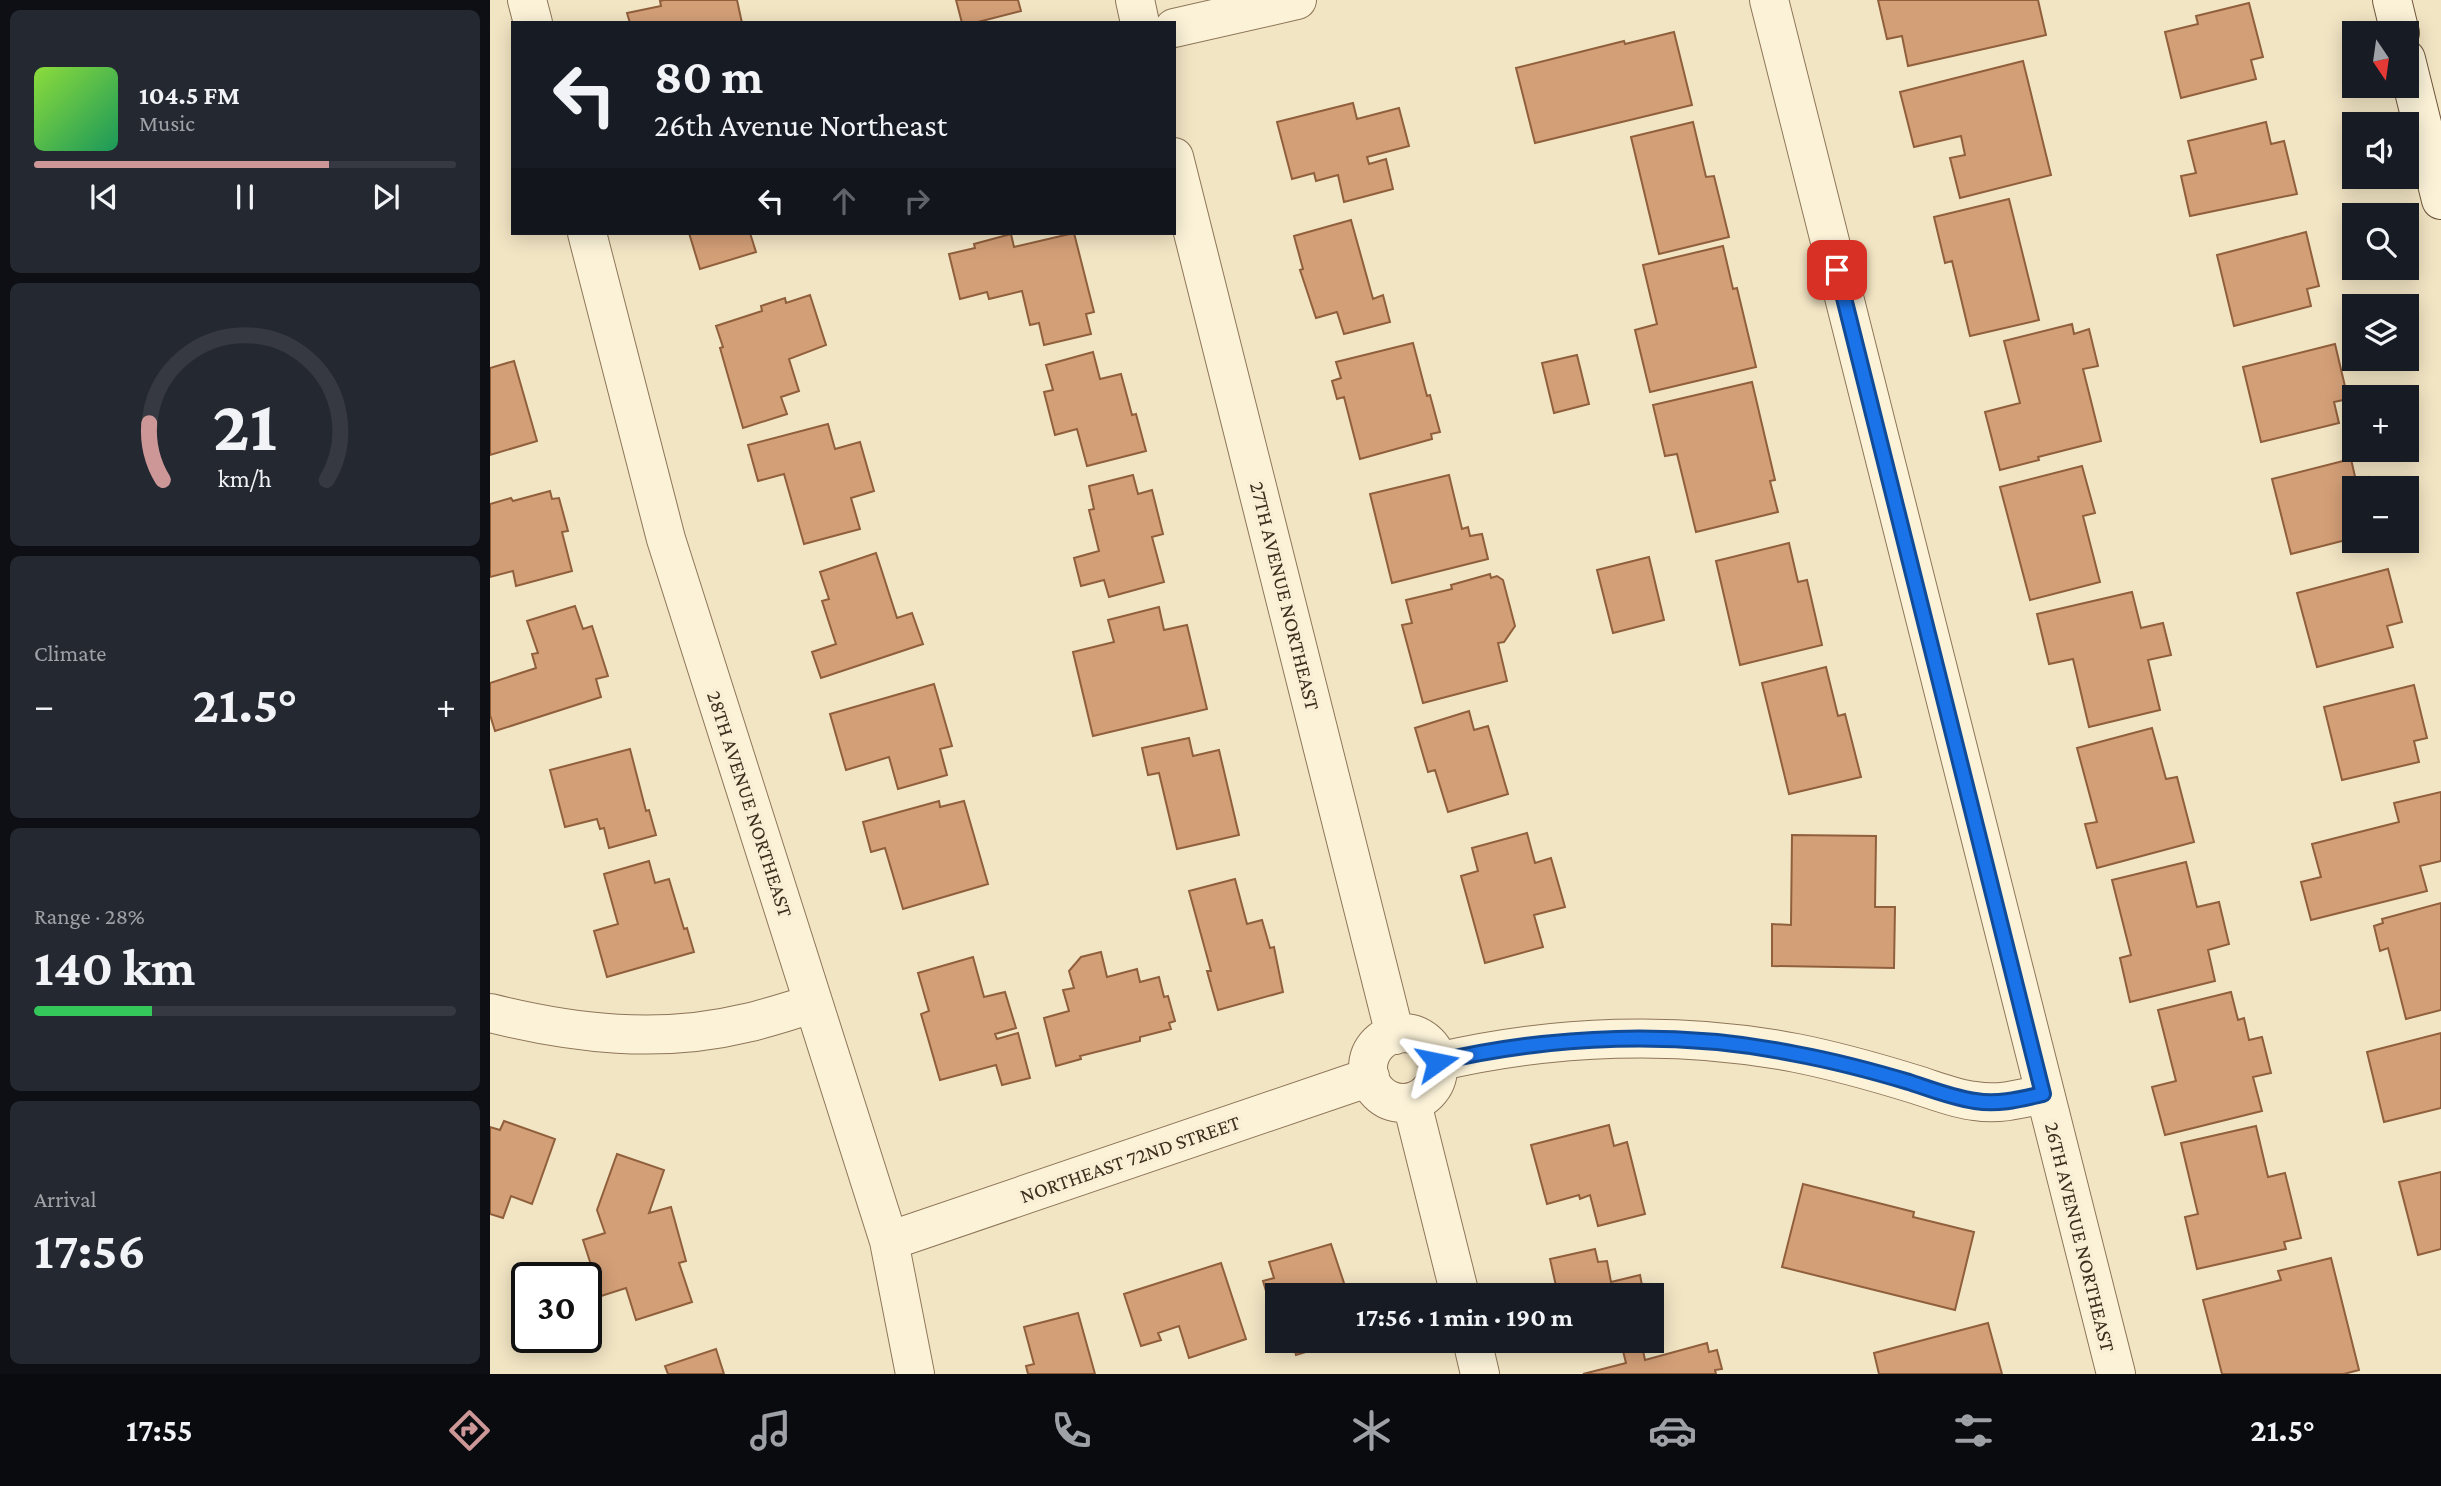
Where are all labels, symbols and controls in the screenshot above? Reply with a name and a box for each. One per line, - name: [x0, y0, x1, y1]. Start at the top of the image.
- north arrow: [2342, 21, 2418, 98]
- map controls: [2342, 21, 2419, 553]
- icon: left: [539, 49, 630, 140]
- text: 80 m: [654, 49, 763, 104]
- text: 104.5 FM: [139, 81, 240, 110]
- text: 26th Avenue Northeast: [654, 107, 947, 143]
- text: Music: [139, 110, 195, 136]
- button: sound: [2342, 112, 2419, 189]
- icon: previous: [85, 178, 123, 216]
- icon: pause: [226, 178, 264, 216]
- icon: next: [367, 178, 405, 216]
- icon: left: [752, 182, 790, 220]
- icon: ahead: [825, 182, 863, 220]
- icon: right: [898, 182, 936, 220]
- button: search: [2342, 203, 2419, 280]
- pin: [1807, 240, 1867, 300]
- icon: arrive: [1818, 251, 1856, 289]
- button: layers: [2342, 294, 2419, 371]
- button: +: [2342, 385, 2419, 462]
- text: 21: [213, 386, 277, 467]
- text: km/h: [218, 465, 272, 492]
- button: −: [2342, 476, 2419, 553]
- street label: 27TH AVENUE NORTHEAST: [1245, 479, 1325, 713]
- text: Climate: [34, 640, 106, 666]
- text: 21.5°: [193, 675, 298, 733]
- text: −: [34, 684, 54, 726]
- text: +: [436, 684, 456, 726]
- street label: 28TH AVENUE NORTHEAST: [702, 688, 798, 921]
- text: Range · 28%: [34, 903, 145, 929]
- text: 140 km: [34, 938, 195, 996]
- position arrow: [1400, 1025, 1474, 1099]
- street label: NORTHEAST 72ND STREET: [1017, 1110, 1244, 1208]
- street label: 26TH AVENUE NORTHEAST: [2040, 1120, 2120, 1355]
- text: Arrival: [34, 1186, 97, 1212]
- text: 17:56: [34, 1221, 146, 1279]
- speed limit sign: 30: [511, 1262, 602, 1353]
- text: 17:56 · 1 min · 190 m: [1356, 1303, 1573, 1332]
- icon: directions: [445, 1406, 494, 1455]
- icon: music: [746, 1406, 795, 1455]
- icon: phone: [1047, 1406, 1096, 1455]
- icon: climate: [1347, 1406, 1396, 1455]
- icon: car: [1648, 1406, 1697, 1455]
- icon: filters: [1949, 1406, 1998, 1455]
- text: 17:55: [126, 1412, 193, 1448]
- text: 21.5°: [2250, 1412, 2315, 1448]

